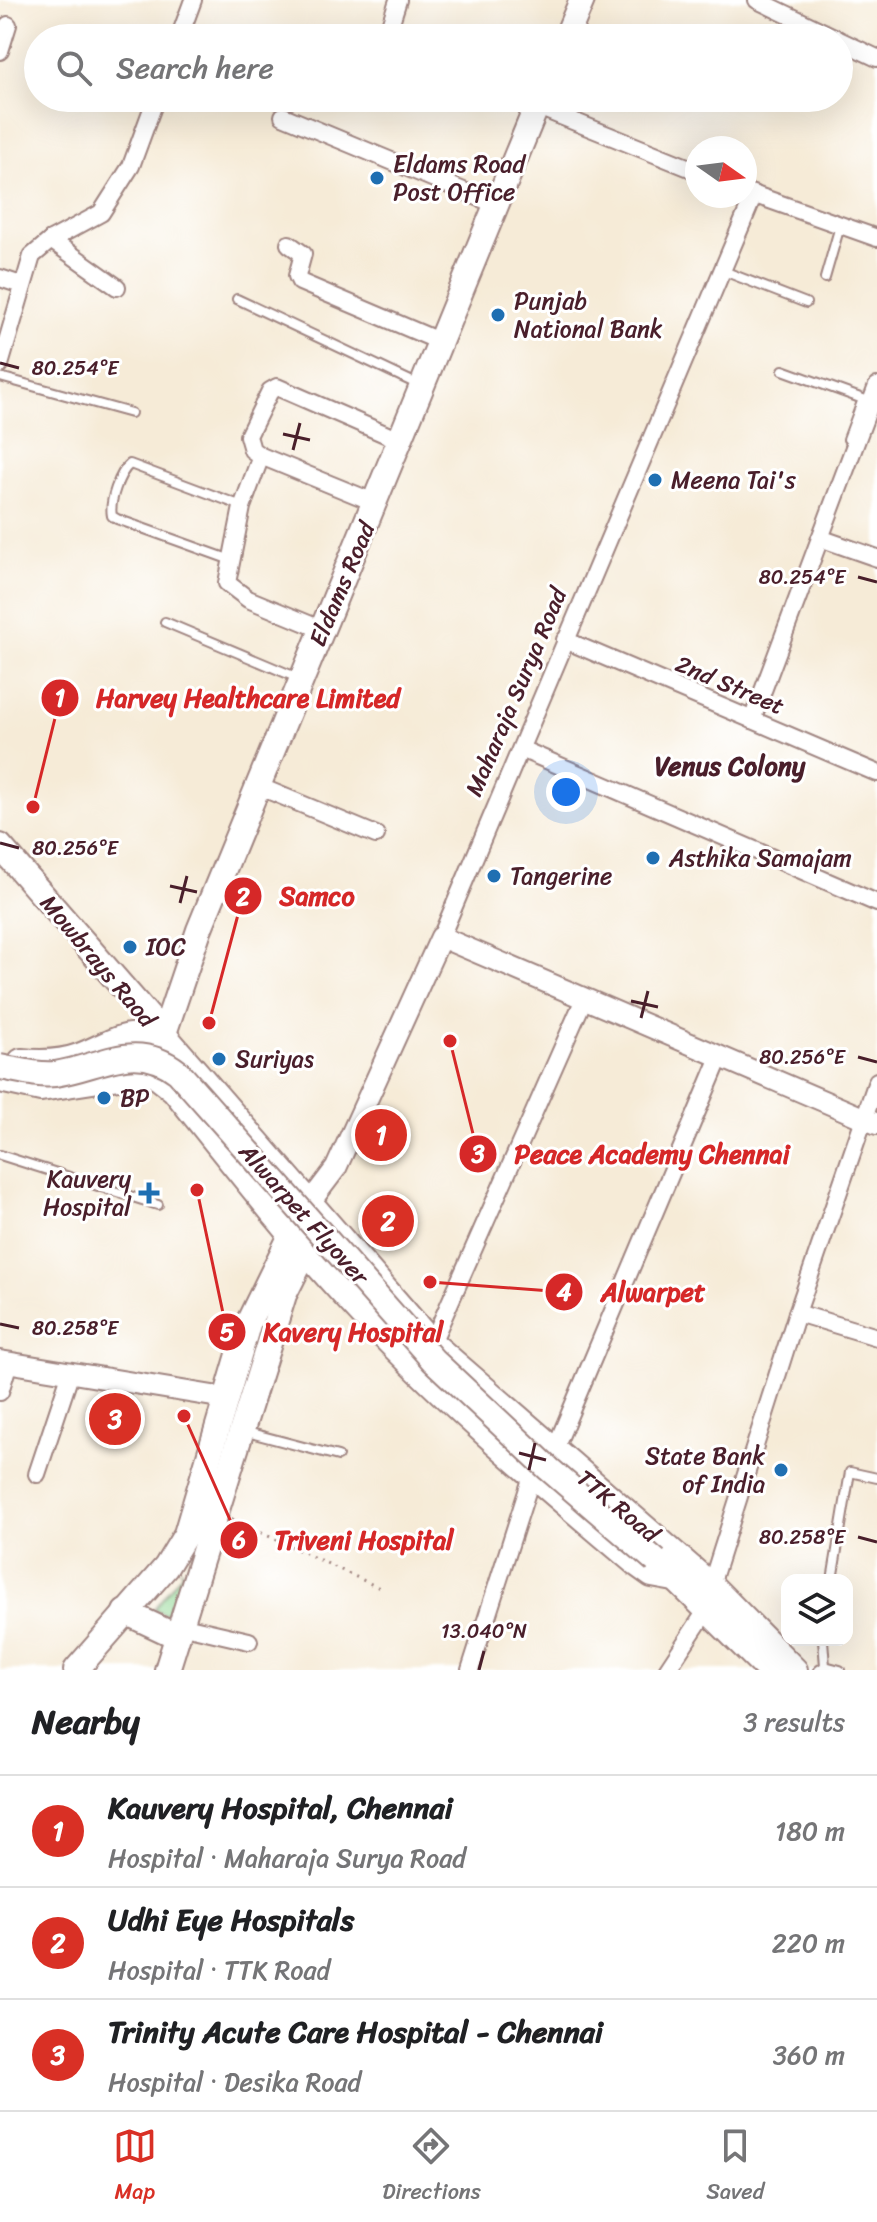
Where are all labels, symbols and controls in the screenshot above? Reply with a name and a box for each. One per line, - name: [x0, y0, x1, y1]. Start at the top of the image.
- search box: [24, 24, 853, 112]
- text: Search here: [116, 41, 274, 95]
- icon: search: [52, 46, 96, 90]
- north arrow: [685, 136, 757, 208]
- place label: Eldams Road Post Office: [393, 143, 526, 213]
- marker: Eldams Road Post Office: [368, 169, 386, 187]
- place label: Punjab National Bank: [514, 280, 663, 350]
- marker: Punjab National Bank: [489, 306, 507, 324]
- text: 80.254°E: [32, 351, 120, 386]
- place label: Meena Tai's: [671, 459, 797, 501]
- marker: Meena Tai's: [646, 471, 664, 489]
- street label: Eldams Road: [297, 514, 388, 653]
- text: 80.254°E: [759, 560, 847, 595]
- street label: Maharaja Surya Road: [453, 580, 580, 803]
- street label: 2nd Street: [669, 643, 791, 727]
- callout: Harvey Healthcare Limited: [40, 673, 417, 723]
- text: Harvey Healthcare Limited: [96, 675, 402, 721]
- text: 1: [55, 677, 65, 719]
- district label: Venus Colony: [655, 743, 806, 789]
- your location: [546, 772, 586, 812]
- text: 80.256°E: [32, 831, 120, 866]
- place label: Asthika Samajam: [668, 837, 852, 879]
- marker: Asthika Samajam: [644, 849, 662, 867]
- place label: Tangerine: [510, 855, 612, 897]
- marker: Tangerine: [485, 867, 503, 885]
- callout: Samco: [223, 871, 370, 921]
- text: Samco: [278, 873, 356, 919]
- text: 2: [235, 876, 250, 918]
- street label: Mowbrays Raod: [29, 885, 168, 1038]
- place label: IOC: [145, 926, 186, 968]
- marker: IOC: [121, 938, 139, 956]
- place label: Suriyas: [235, 1038, 314, 1080]
- text: 80.256°E: [759, 1040, 847, 1075]
- marker: Suriyas: [210, 1050, 228, 1068]
- place label: BP: [120, 1077, 149, 1119]
- marker: BP: [95, 1089, 113, 1107]
- pin: 1: [355, 1105, 407, 1165]
- callout: Peace Academy Chennai: [458, 1129, 806, 1179]
- text: Peace Academy Chennai: [514, 1131, 792, 1177]
- street label: Alwarpet Flyover: [227, 1132, 381, 1296]
- text: 3: [470, 1133, 485, 1175]
- place label: Kauvery Hospital: [43, 1158, 132, 1228]
- marker: Kauvery Hospital: [138, 1182, 160, 1204]
- pin: 2: [362, 1191, 414, 1251]
- callout: Alwarpet: [544, 1267, 721, 1317]
- text: Alwarpet: [600, 1269, 706, 1315]
- text: 4: [557, 1271, 572, 1313]
- callout: Kavery Hospital: [207, 1307, 460, 1357]
- text: Kavery Hospital: [262, 1309, 445, 1355]
- text: 80.258°E: [32, 1311, 120, 1346]
- text: 5: [220, 1311, 235, 1353]
- pin: 3: [89, 1389, 141, 1449]
- place label: State Bank of India: [645, 1435, 765, 1505]
- street label: TTK Road: [567, 1458, 671, 1555]
- marker: State Bank of India: [772, 1461, 790, 1479]
- callout: Triveni Hospital: [219, 1515, 469, 1565]
- text: Triveni Hospital: [275, 1517, 455, 1563]
- text: 6: [231, 1519, 246, 1561]
- text: 80.258°E: [759, 1520, 847, 1555]
- map controls: [781, 1574, 853, 1646]
- button: layers: [781, 1574, 853, 1646]
- text: 13.040°N: [441, 1614, 527, 1649]
- text: Nearby: [32, 1692, 140, 1752]
- text: 3 results: [743, 1699, 845, 1745]
- text: Kauvery Hospital, Chennai: [108, 1781, 453, 1835]
- text: 1: [52, 1808, 64, 1854]
- text: 180 m: [775, 1808, 845, 1854]
- text: Hospital · Maharaja Surya Road: [108, 1835, 466, 1881]
- text: Udhi Eye Hospitals: [108, 1893, 354, 1947]
- text: 2: [50, 1920, 66, 1966]
- text: 220 m: [772, 1920, 845, 1966]
- text: Hospital · TTK Road: [108, 1947, 330, 1993]
- text: Trinity Acute Care Hospital - Chennai: [108, 2005, 603, 2059]
- text: 3: [51, 2032, 65, 2078]
- text: 360 m: [773, 2032, 845, 2078]
- text: Hospital · Desika Road: [108, 2059, 361, 2105]
- tab: Map: [113, 2124, 157, 2211]
- tab: Directions: [382, 2124, 481, 2211]
- tab: Saved: [706, 2124, 764, 2211]

